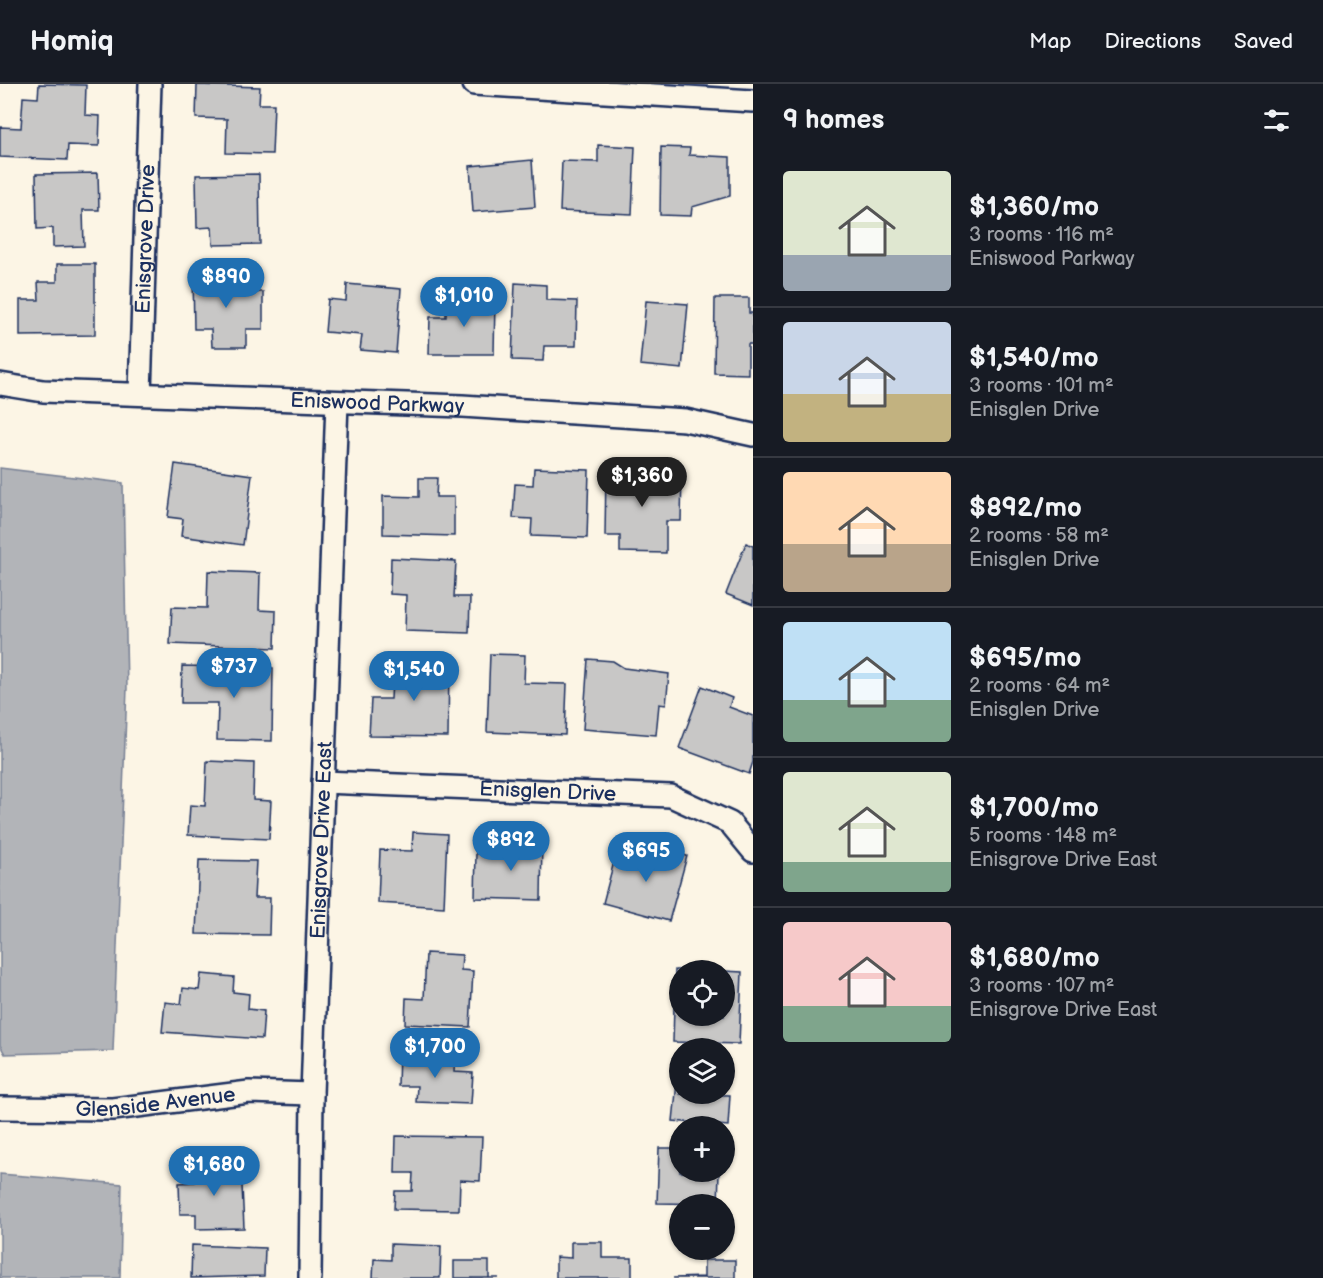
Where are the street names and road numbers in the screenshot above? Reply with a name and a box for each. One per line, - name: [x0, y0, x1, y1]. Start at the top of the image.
- street label: Enisgrove Drive: [130, 164, 160, 314]
- street label: Eniswood Parkway: [290, 387, 465, 419]
- street label: Enisgrove Drive East: [305, 740, 337, 939]
- street label: Enisglen Drive: [479, 776, 617, 806]
- street label: Glenside Avenue: [76, 1081, 237, 1122]

